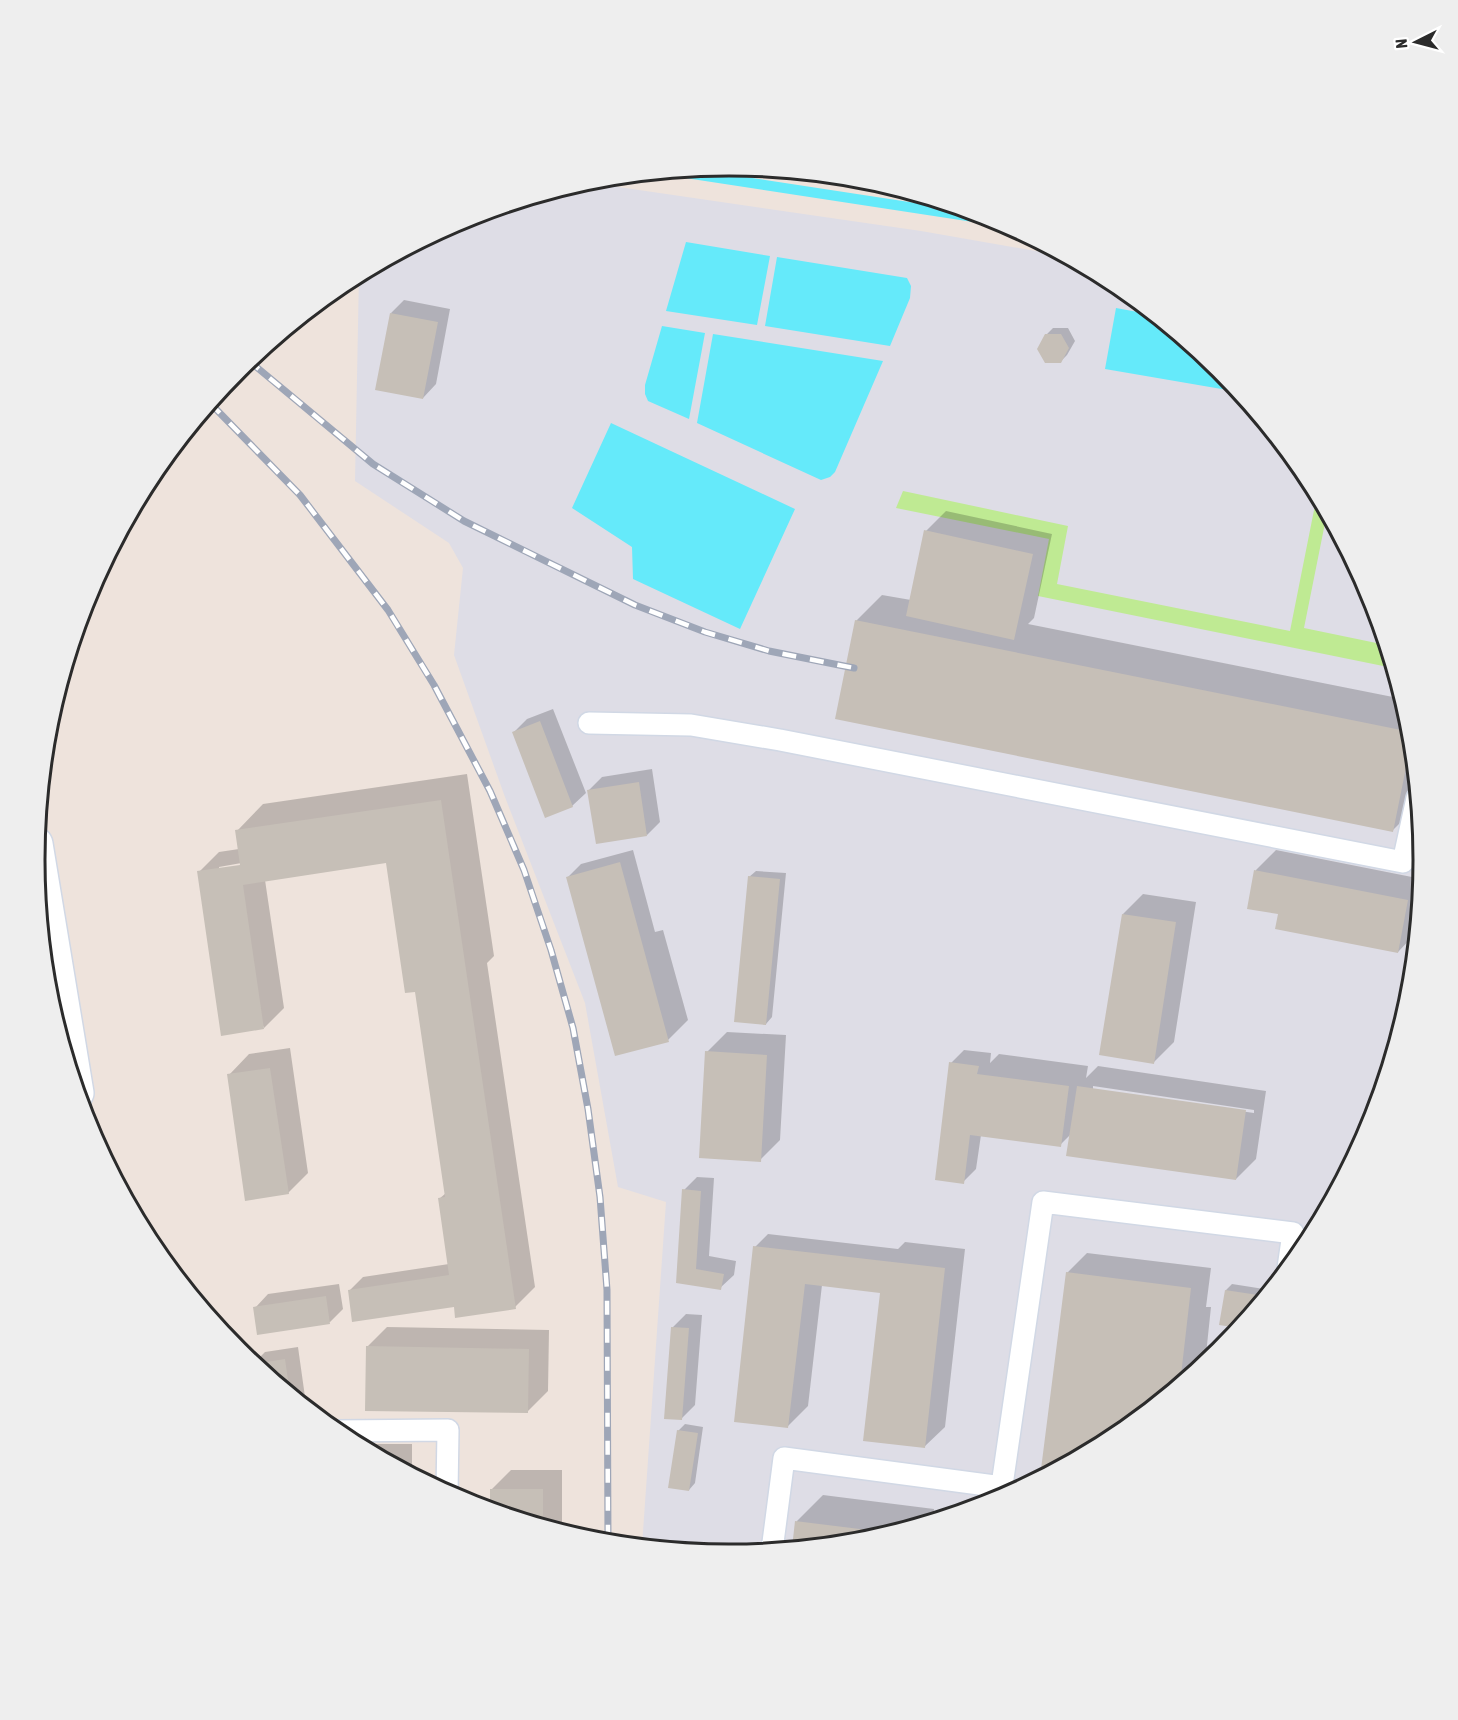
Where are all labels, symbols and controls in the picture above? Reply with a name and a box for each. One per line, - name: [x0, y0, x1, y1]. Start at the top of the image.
- north arrow: [1386, 12, 1446, 72]
- text: N: [1392, 38, 1411, 49]

